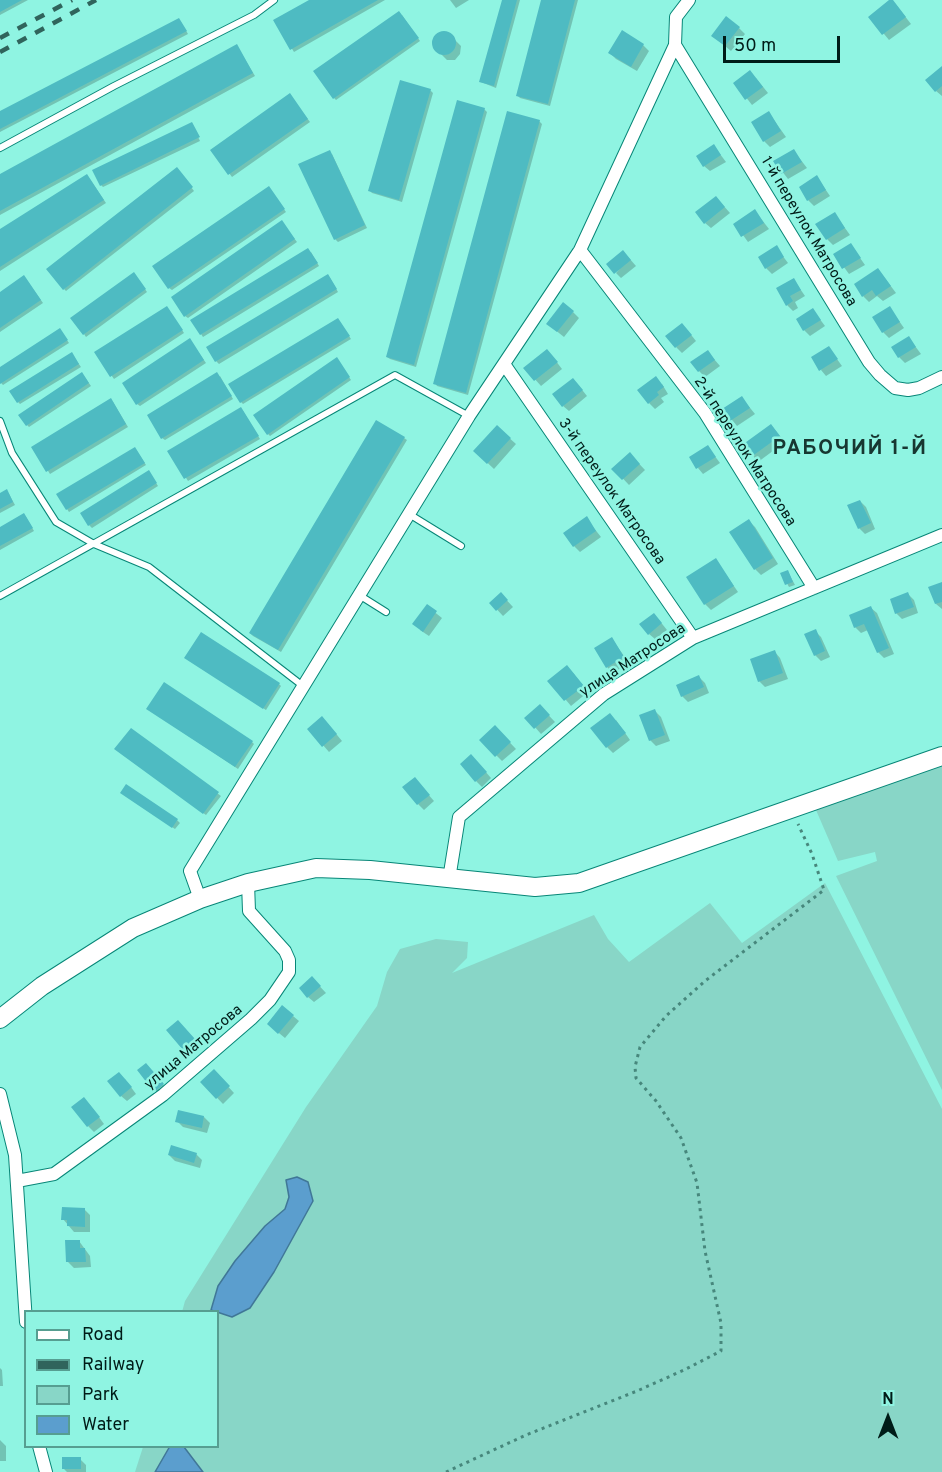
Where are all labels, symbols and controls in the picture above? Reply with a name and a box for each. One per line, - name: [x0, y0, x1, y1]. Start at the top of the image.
- scale bar: [726, 24, 843, 62]
- text: 50 m: [734, 35, 776, 58]
- street label: 1-й переулок Матросова: [756, 154, 860, 310]
- street label: 2-й переулок Матросова: [689, 374, 799, 530]
- street label: 3-й переулок Матросова: [554, 415, 668, 569]
- district label: РАБОЧИЙ 1‑Й: [772, 437, 928, 463]
- street label: улица Матросова: [577, 620, 689, 702]
- street label: улица Матросова: [141, 1002, 247, 1094]
- legend: [24, 1310, 219, 1448]
- text: Road: [82, 1324, 124, 1347]
- text: Railway: [82, 1354, 144, 1377]
- text: Park: [82, 1384, 119, 1407]
- north arrow: [858, 1388, 918, 1448]
- text: N: [882, 1390, 894, 1410]
- text: Water: [82, 1414, 129, 1437]

